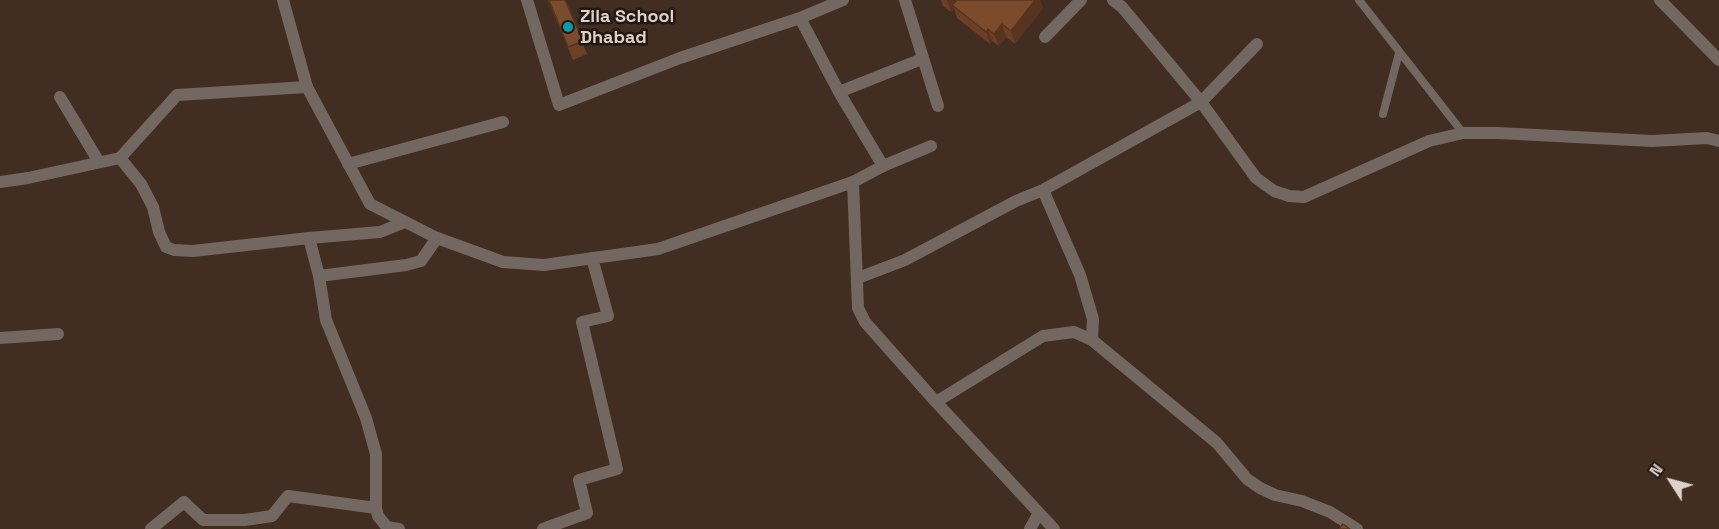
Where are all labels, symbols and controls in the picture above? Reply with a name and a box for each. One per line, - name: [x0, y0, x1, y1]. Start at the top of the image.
- place label: Zila School Dhabad: [580, 6, 674, 48]
- marker: Zila School Dhabad: [561, 20, 575, 34]
- north arrow: [1641, 451, 1701, 511]
- text: N: [1644, 460, 1668, 481]

